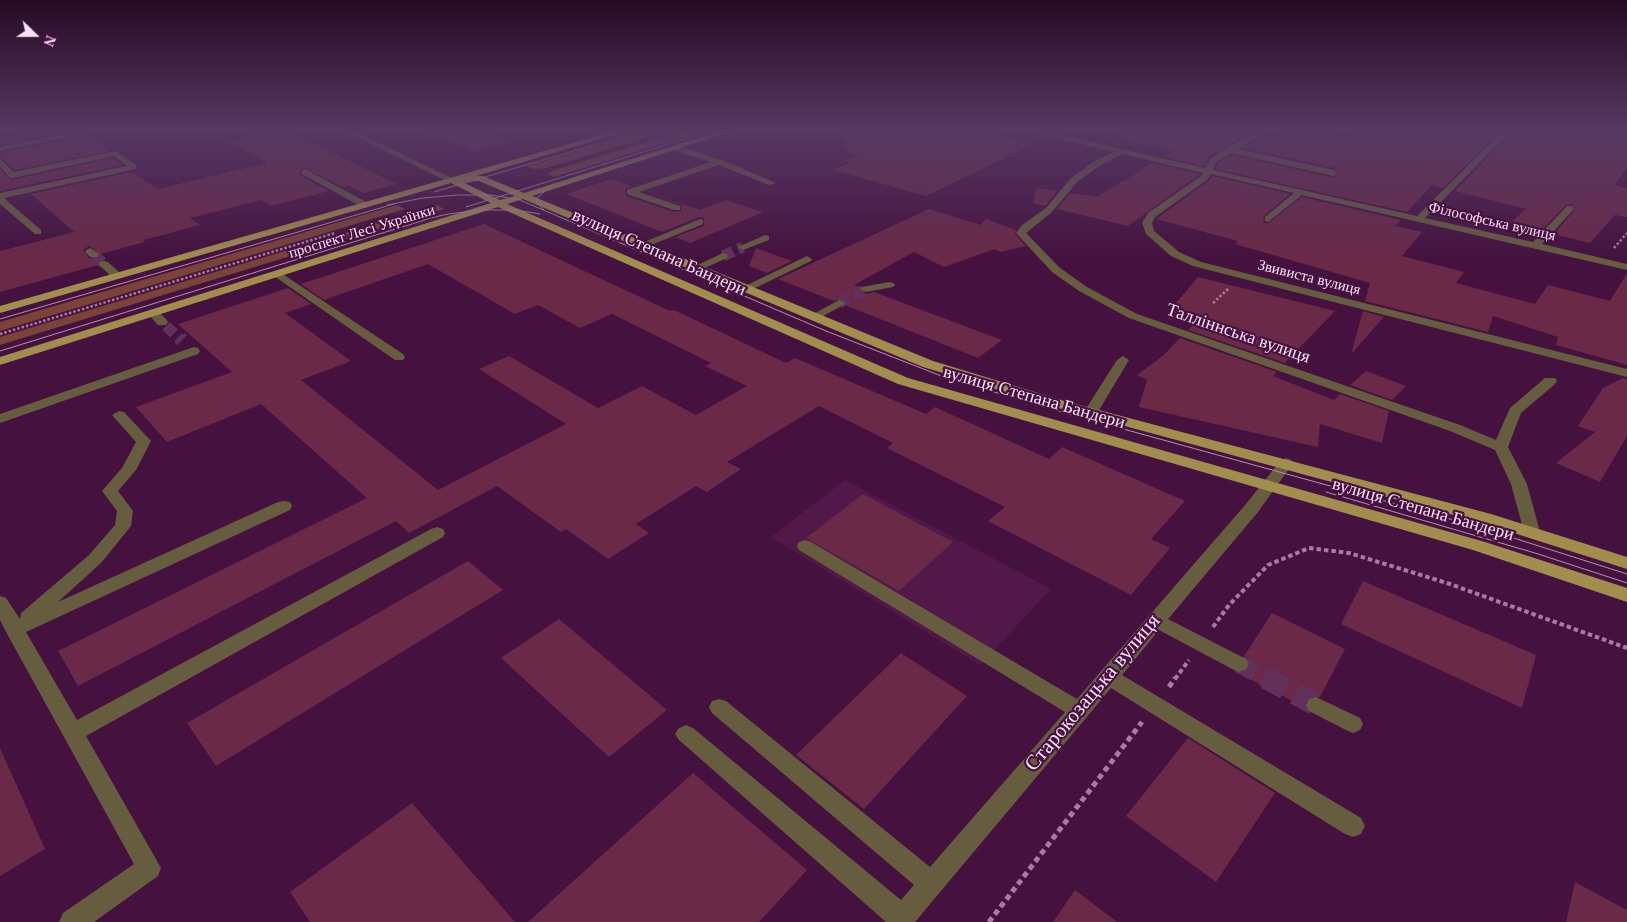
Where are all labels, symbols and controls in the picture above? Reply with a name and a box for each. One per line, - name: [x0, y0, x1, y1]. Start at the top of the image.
- north arrow: [10, 10, 60, 60]
- text: N: [41, 33, 58, 48]
- street label: Філософська вулиця: [1427, 199, 1557, 245]
- street label: проспект Лесі Українки: [287, 201, 437, 263]
- street label: вулиця Степана Бандери: [569, 205, 749, 301]
- street label: Звивиста вулиця: [1256, 257, 1362, 299]
- street label: Талліннська вулиця: [1163, 299, 1313, 369]
- street label: вулиця Степана Бандери: [941, 362, 1127, 434]
- street label: вулиця Степана Бандери: [1330, 474, 1516, 546]
- street label: Старокозацька вулиця: [1020, 609, 1166, 777]

